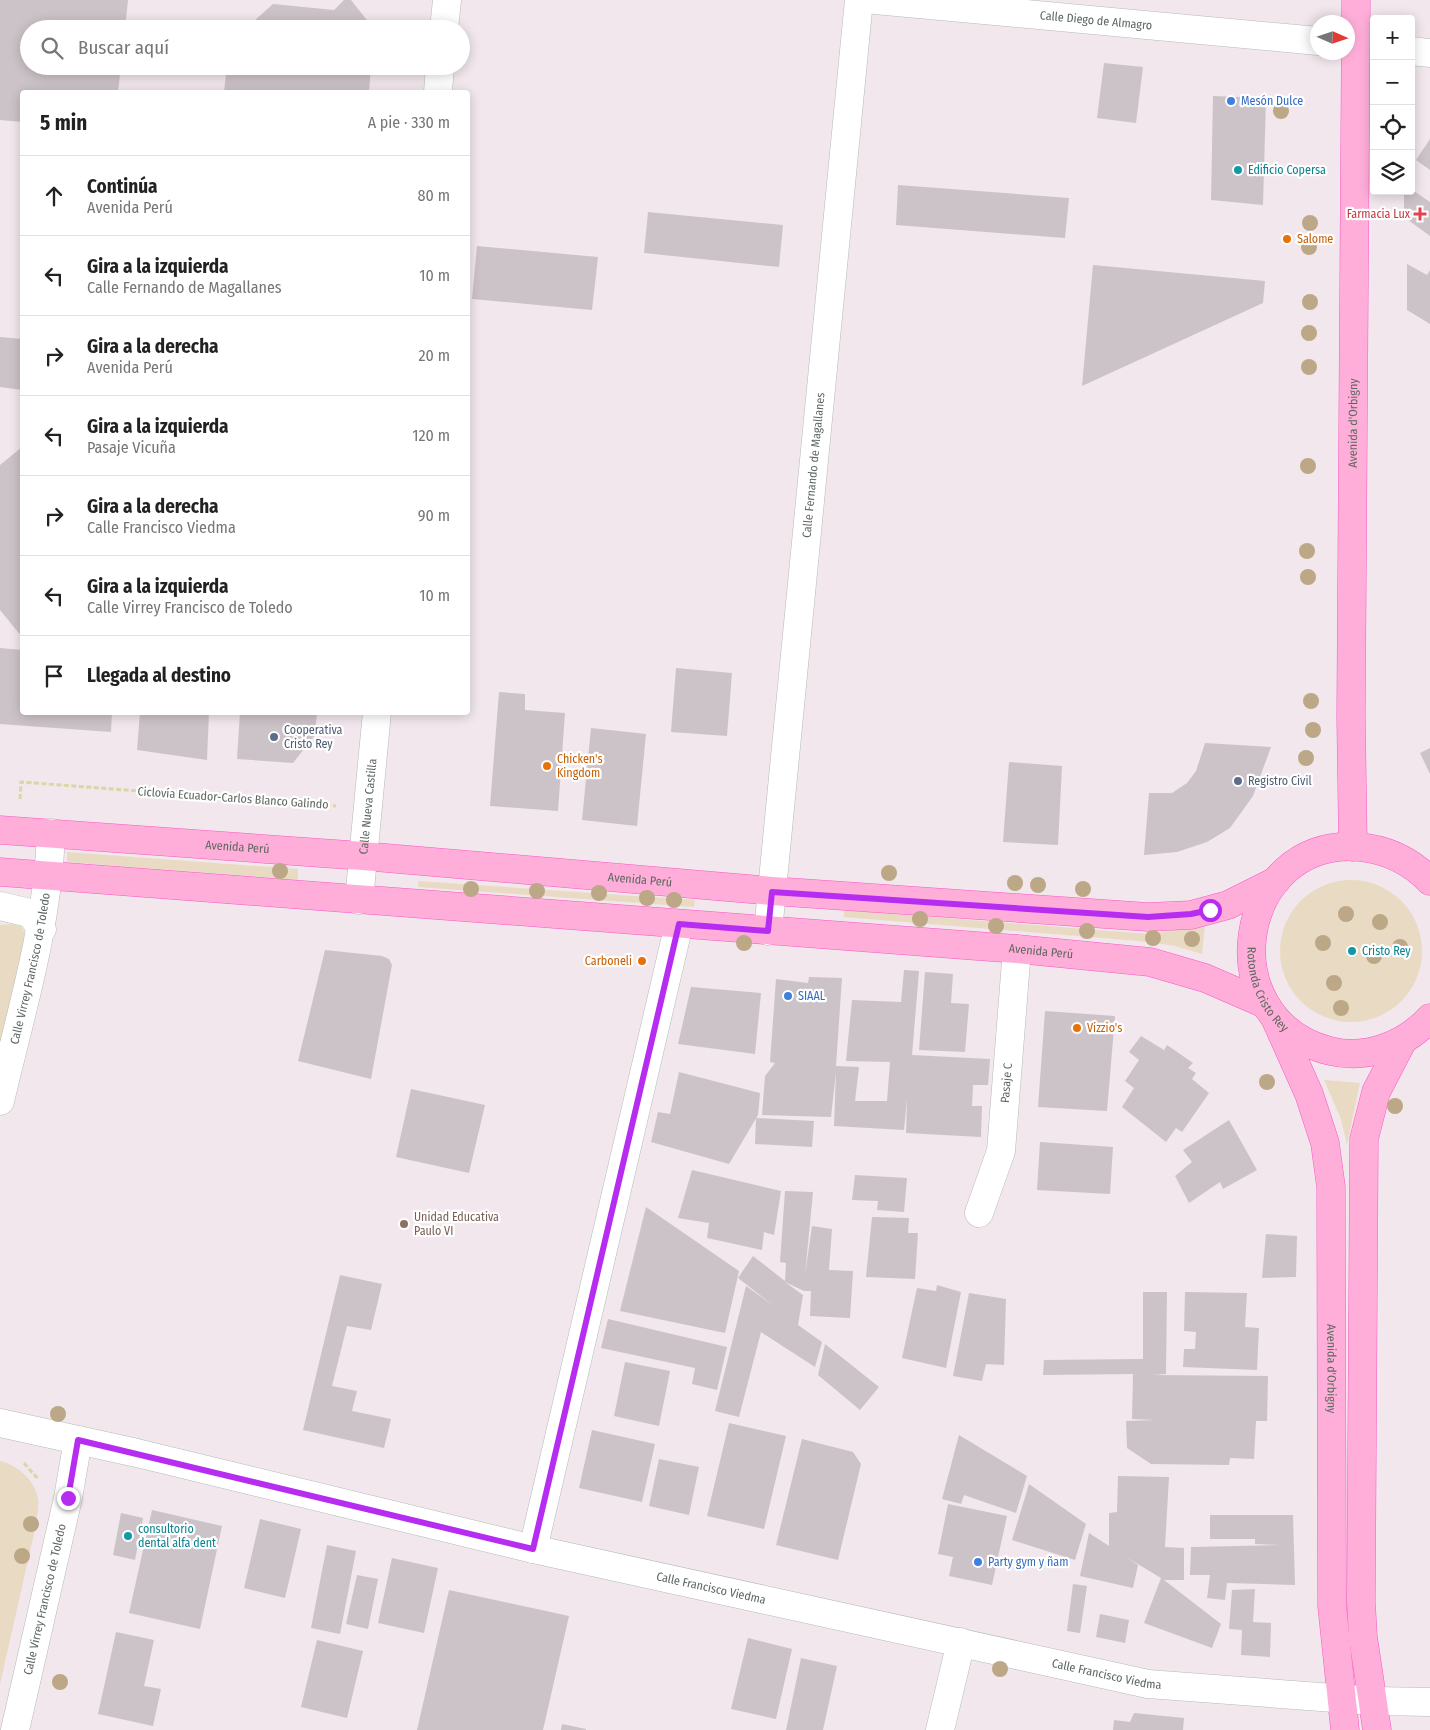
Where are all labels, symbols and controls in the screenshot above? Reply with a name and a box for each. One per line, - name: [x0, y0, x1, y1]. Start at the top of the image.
- street label: Calle Diego de Almagro: [1039, 8, 1153, 33]
- north arrow: [1310, 15, 1355, 60]
- map controls: [1370, 15, 1415, 195]
- button: +: [1370, 15, 1415, 60]
- search box: [20, 20, 470, 75]
- icon: search: [38, 34, 66, 62]
- text: Buscar aquí: [78, 36, 169, 59]
- button: −: [1370, 60, 1415, 105]
- place label: Mesón Dulce: [1241, 94, 1303, 108]
- marker: Mesón Dulce: [1225, 95, 1237, 107]
- button: locate: [1370, 105, 1415, 150]
- text: 5 min: [40, 110, 87, 136]
- text: A pie · 330 m: [368, 113, 450, 132]
- button: layers: [1370, 150, 1415, 195]
- place label: Edificio Copersa: [1248, 163, 1326, 177]
- marker: Edificio Copersa: [1232, 164, 1244, 176]
- text: Continúa: [87, 175, 158, 198]
- icon: ahead: [40, 182, 68, 210]
- text: 80 m: [418, 186, 450, 205]
- text: Avenida Perú: [87, 198, 173, 217]
- place label: Farmacia Lux: [1347, 207, 1411, 221]
- marker: Farmacia Lux: [1414, 208, 1426, 220]
- place label: Salome: [1297, 232, 1333, 246]
- marker: Salome: [1281, 233, 1293, 245]
- text: Gira a la izquierda: [87, 255, 229, 278]
- icon: left: [40, 262, 68, 290]
- text: 10 m: [419, 266, 450, 285]
- text: Calle Fernando de Magallanes: [87, 278, 282, 297]
- text: Gira a la derecha: [87, 335, 219, 358]
- icon: right: [40, 342, 68, 370]
- text: 20 m: [419, 346, 450, 365]
- text: Avenida Perú: [87, 358, 173, 377]
- street label: Avenida d'Orbigny: [1346, 378, 1360, 468]
- street label: Calle Fernando de Magallanes: [799, 392, 828, 539]
- text: Gira a la izquierda: [87, 415, 229, 438]
- icon: left: [40, 422, 68, 450]
- text: 120 m: [412, 426, 450, 445]
- text: Pasaje Vicuña: [87, 438, 176, 457]
- text: Gira a la derecha: [87, 495, 219, 518]
- icon: right: [40, 502, 68, 530]
- text: 90 m: [418, 506, 450, 525]
- text: Calle Francisco Viedma: [87, 518, 236, 537]
- text: Gira a la izquierda: [87, 575, 229, 598]
- icon: left: [40, 582, 68, 610]
- text: 10 m: [419, 586, 450, 605]
- text: Calle Virrey Francisco de Toledo: [87, 598, 293, 617]
- icon: arrive: [40, 662, 68, 690]
- text: Llegada al destino: [87, 664, 231, 687]
- place label: Cooperativa Cristo Rey: [284, 723, 343, 751]
- marker: Cooperativa Cristo Rey: [268, 731, 280, 743]
- place label: Chicken's Kingdom: [557, 752, 603, 780]
- street label: Calle Nueva Castilla: [356, 758, 380, 855]
- marker: Chicken's Kingdom: [541, 760, 553, 772]
- place label: Registro Civil: [1248, 774, 1312, 788]
- marker: Registro Civil: [1232, 775, 1244, 787]
- street label: Ciclovía Ecuador-Carlos Blanco Galindo: [137, 784, 329, 812]
- street label: Avenida Perú: [205, 838, 270, 856]
- street label: Avenida Perú: [607, 870, 673, 889]
- street label: Calle Virrey Francisco de Toledo: [7, 892, 53, 1046]
- route start: [1199, 899, 1222, 922]
- street label: Avenida Perú: [1008, 941, 1074, 961]
- place label: Cristo Rey: [1362, 944, 1411, 958]
- marker: Cristo Rey: [1346, 945, 1358, 957]
- street label: Rotonda Cristo Rey: [1244, 947, 1292, 1035]
- place label: Carboneli: [585, 954, 632, 968]
- marker: Carboneli: [636, 955, 648, 967]
- place label: SIAAL: [798, 989, 826, 1003]
- marker: SIAAL: [782, 990, 794, 1002]
- place label: Vizzio's: [1087, 1021, 1122, 1035]
- marker: Vizzio's: [1071, 1022, 1083, 1034]
- street label: Pasaje C: [998, 1062, 1015, 1104]
- place label: Unidad Educativa Paulo VI: [414, 1210, 499, 1238]
- marker: Unidad Educativa Paulo VI: [398, 1218, 410, 1230]
- street label: Avenida d'Orbigny: [1324, 1324, 1339, 1414]
- route end: [57, 1487, 80, 1510]
- street label: Calle Virrey Francisco de Toledo: [21, 1522, 69, 1676]
- place label: consultorio dental alfa dent: [138, 1522, 216, 1550]
- marker: consultorio dental alfa dent: [122, 1530, 134, 1542]
- place label: Party gym y ñam: [988, 1555, 1068, 1569]
- marker: Party gym y ñam: [972, 1556, 984, 1568]
- street label: Calle Francisco Viedma: [655, 1569, 767, 1607]
- street label: Calle Francisco Viedma: [1051, 1656, 1162, 1692]

